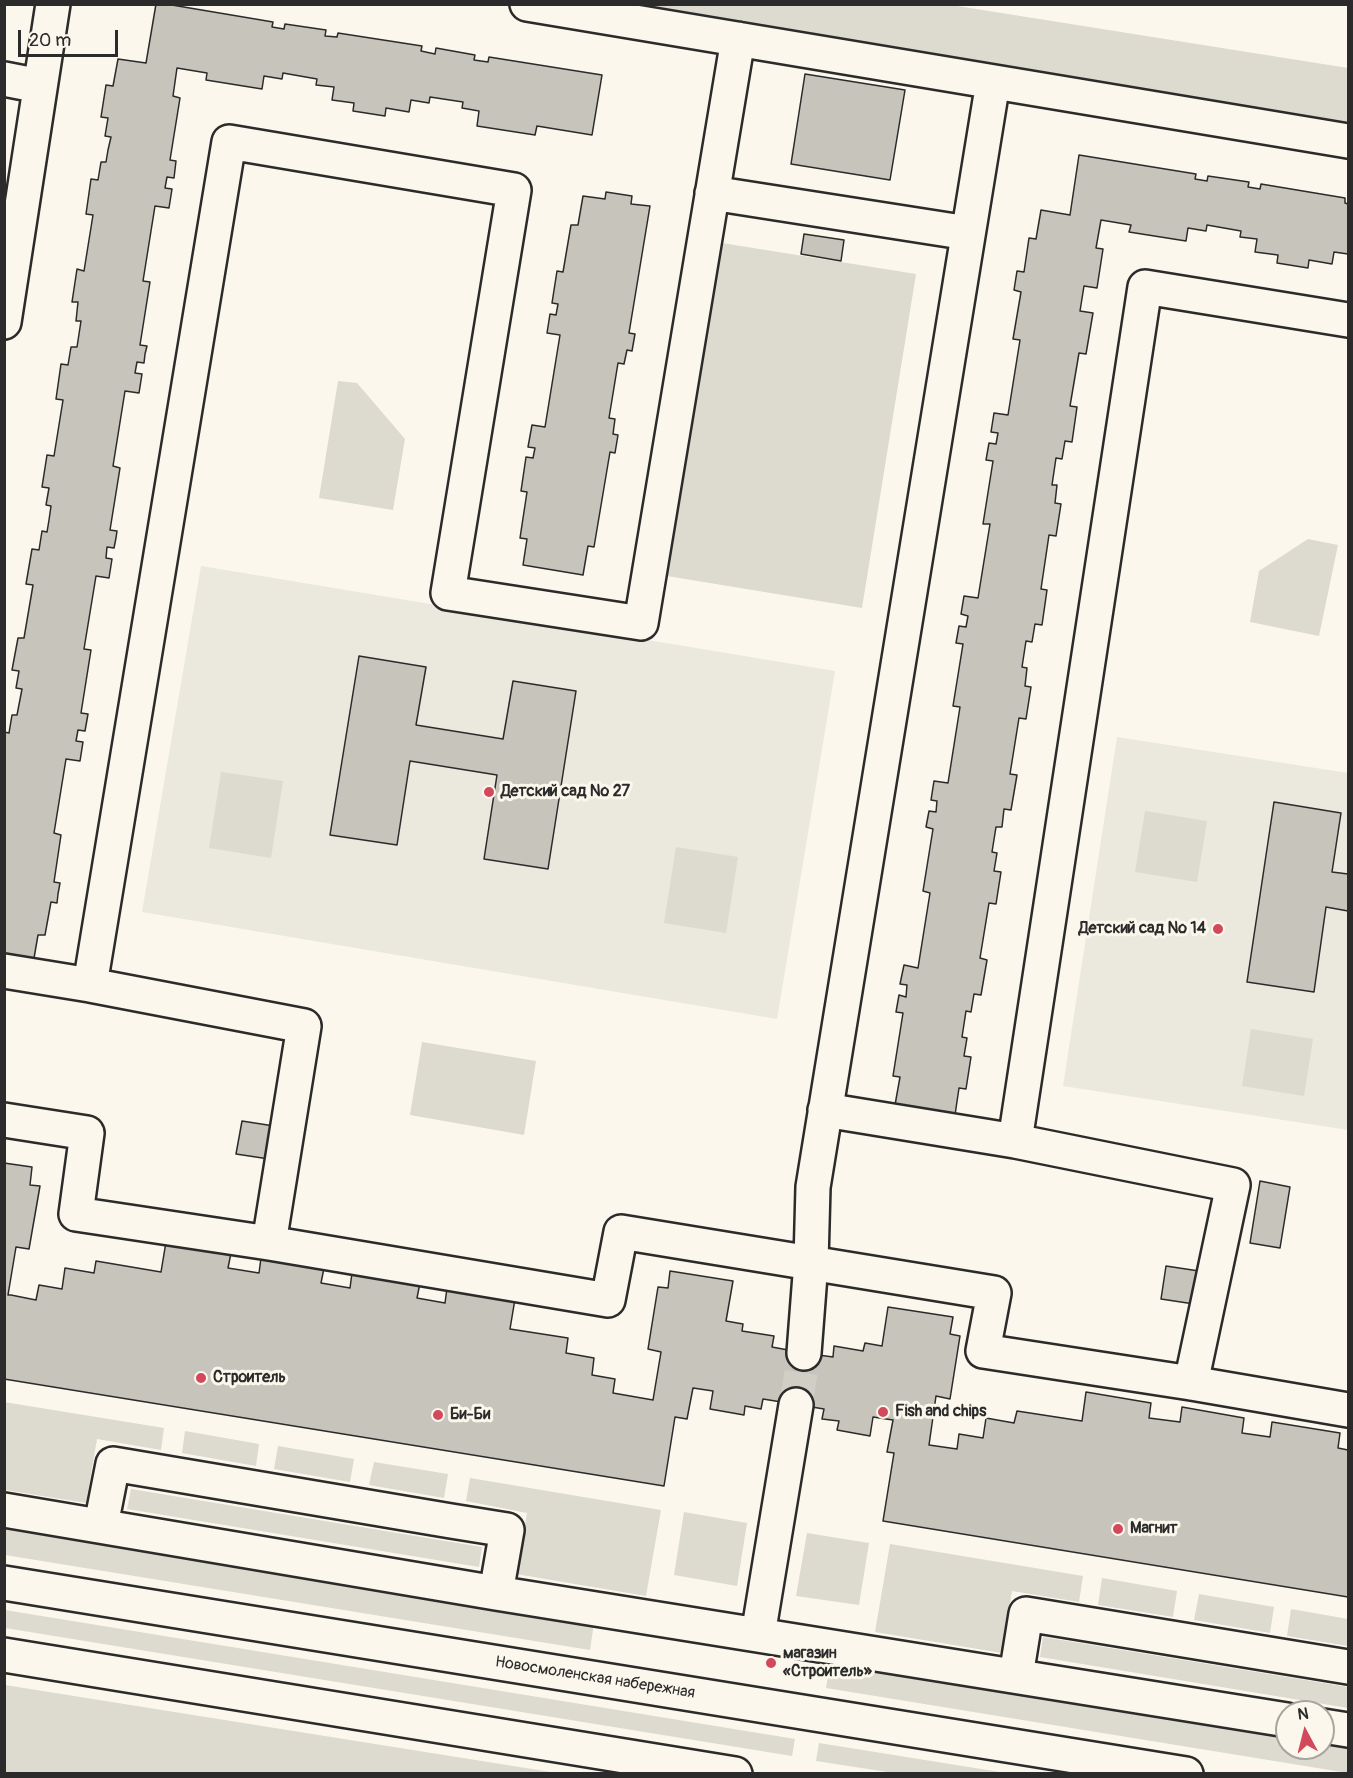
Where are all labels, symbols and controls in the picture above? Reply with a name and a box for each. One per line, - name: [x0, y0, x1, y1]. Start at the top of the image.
- scale bar: [21, 18, 122, 56]
- text: 20 m: [29, 29, 71, 52]
- place label: Детский сад № 27: [501, 782, 630, 802]
- marker: Детский сад № 27: [482, 785, 496, 799]
- place label: Детский сад № 14: [1079, 919, 1206, 939]
- marker: Детский сад № 14: [1211, 922, 1225, 936]
- place label: Строитель: [213, 1368, 286, 1388]
- marker: Строитель: [194, 1371, 208, 1385]
- place label: Fish and chips: [895, 1402, 986, 1422]
- place label: Би-Би: [450, 1405, 490, 1425]
- marker: Fish and chips: [876, 1405, 890, 1419]
- marker: Би-Би: [431, 1408, 445, 1422]
- place label: Магнит: [1130, 1519, 1178, 1539]
- marker: Магнит: [1111, 1522, 1125, 1536]
- place label: магазин «Строитель»: [783, 1644, 872, 1682]
- street label: Новосмоленская набережная: [494, 1653, 696, 1703]
- marker: магазин «Строитель»: [764, 1656, 778, 1670]
- north arrow: [1275, 1700, 1335, 1760]
- text: N: [1296, 1704, 1310, 1725]

